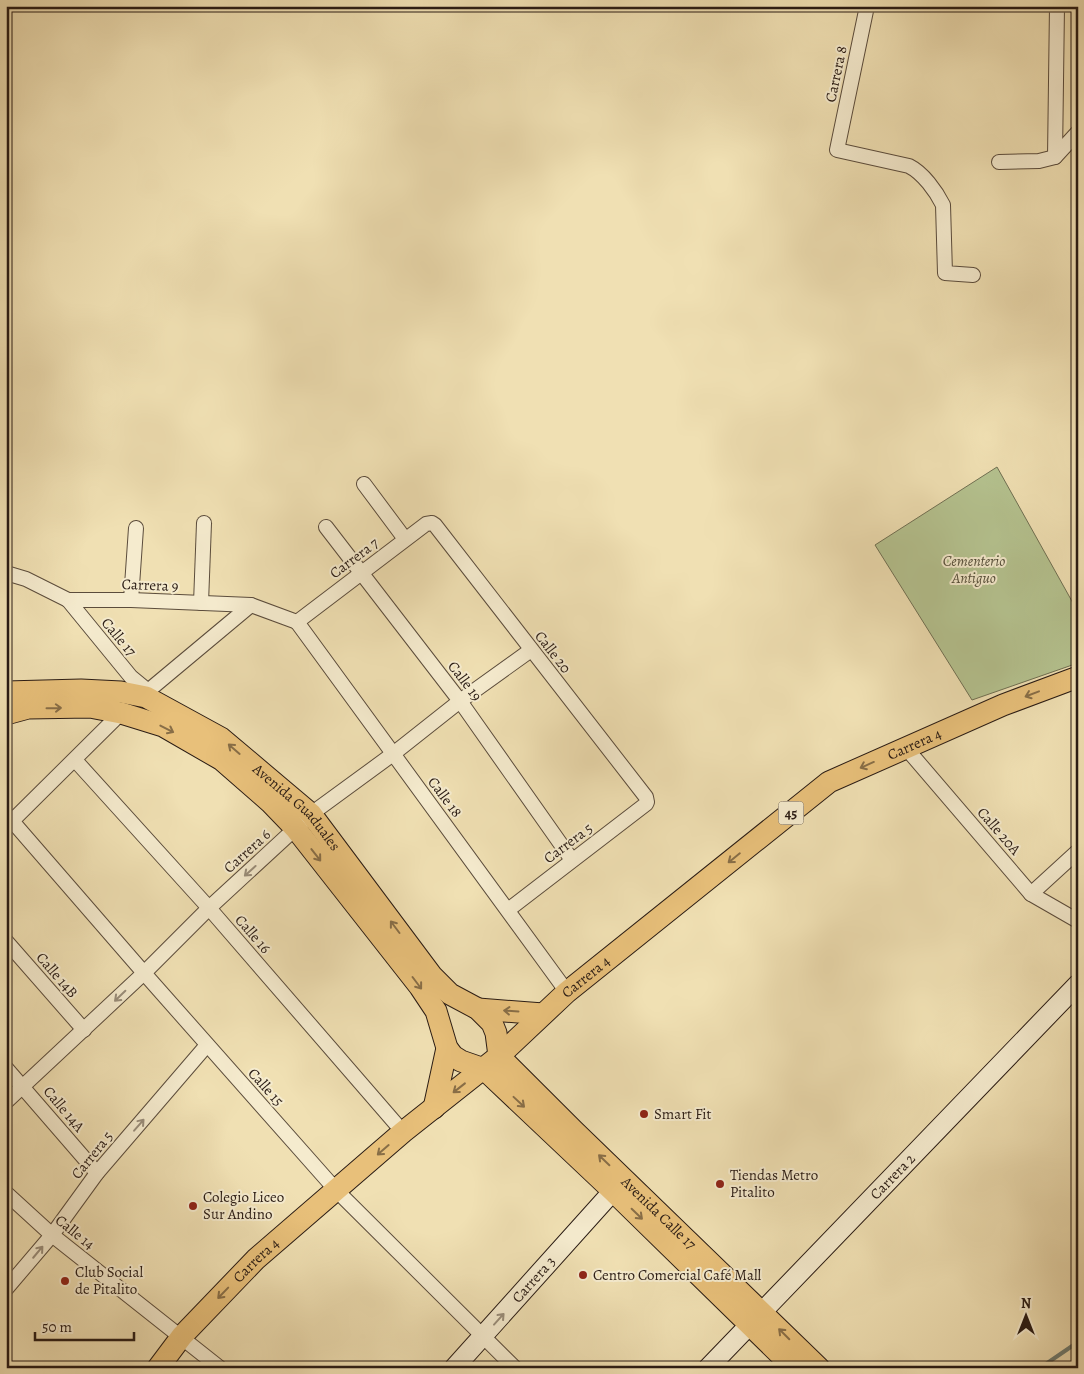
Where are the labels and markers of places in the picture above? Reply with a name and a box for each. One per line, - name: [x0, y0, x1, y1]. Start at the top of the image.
- place label: Smart Fit: [654, 1104, 712, 1124]
- marker: Smart Fit: [638, 1108, 650, 1120]
- place label: Tiendas Metro Pitalito: [730, 1165, 818, 1202]
- marker: Tiendas Metro Pitalito: [714, 1178, 726, 1190]
- place label: Colegio Liceo Sur Andino: [203, 1187, 284, 1224]
- marker: Colegio Liceo Sur Andino: [187, 1200, 199, 1212]
- place label: Club Social de Pitalito: [75, 1262, 143, 1299]
- place label: Centro Comercial Café Mall: [593, 1265, 762, 1285]
- marker: Centro Comercial Café Mall: [577, 1269, 589, 1281]
- marker: Club Social de Pitalito: [59, 1275, 71, 1287]

